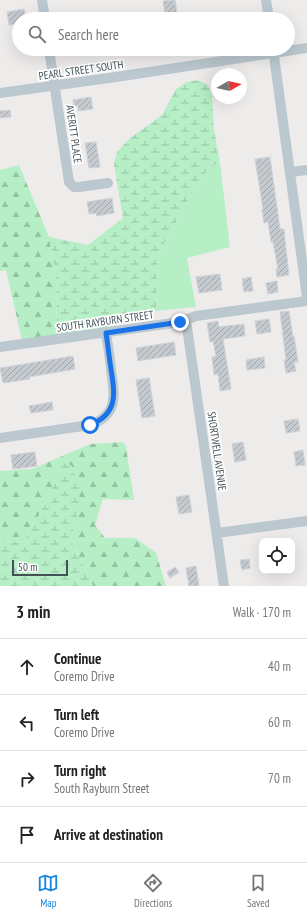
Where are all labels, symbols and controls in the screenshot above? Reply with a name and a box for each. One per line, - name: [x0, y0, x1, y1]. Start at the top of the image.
- search box: [12, 12, 295, 56]
- icon: search: [26, 23, 48, 45]
- text: Search here: [58, 25, 119, 44]
- street label: PEARL STREET SOUTH: [38, 57, 124, 83]
- north arrow: [211, 68, 247, 104]
- street label: AVERITT PLACE: [63, 104, 85, 164]
- street label: SOUTH RAYBURN STREET: [56, 307, 155, 335]
- route end: [171, 313, 189, 331]
- street label: SHORTWELL AVENUE: [204, 410, 230, 492]
- route start: [81, 416, 99, 434]
- map controls: [259, 538, 295, 574]
- button: locate: [259, 538, 295, 574]
- scale bar: [12, 558, 68, 577]
- text: 50 m: [18, 560, 37, 574]
- text: 3 min: [16, 601, 50, 623]
- text: Walk · 170 m: [233, 604, 291, 621]
- text: Continue: [54, 649, 101, 668]
- icon: ahead: [16, 656, 38, 678]
- text: 40 m: [268, 658, 291, 675]
- text: Coremo Drive: [54, 668, 115, 685]
- text: Turn left: [54, 705, 99, 724]
- icon: left: [16, 712, 38, 734]
- text: 60 m: [268, 714, 291, 731]
- text: Coremo Drive: [54, 724, 115, 741]
- text: Turn right: [54, 761, 106, 780]
- icon: right: [16, 768, 38, 790]
- text: 70 m: [268, 770, 291, 787]
- text: South Rayburn Street: [54, 780, 149, 797]
- icon: arrive: [16, 824, 38, 846]
- text: Arrive at destination: [54, 825, 163, 844]
- tab: Map: [37, 872, 59, 910]
- tab: Directions: [134, 872, 172, 910]
- tab: Saved: [247, 872, 270, 910]

